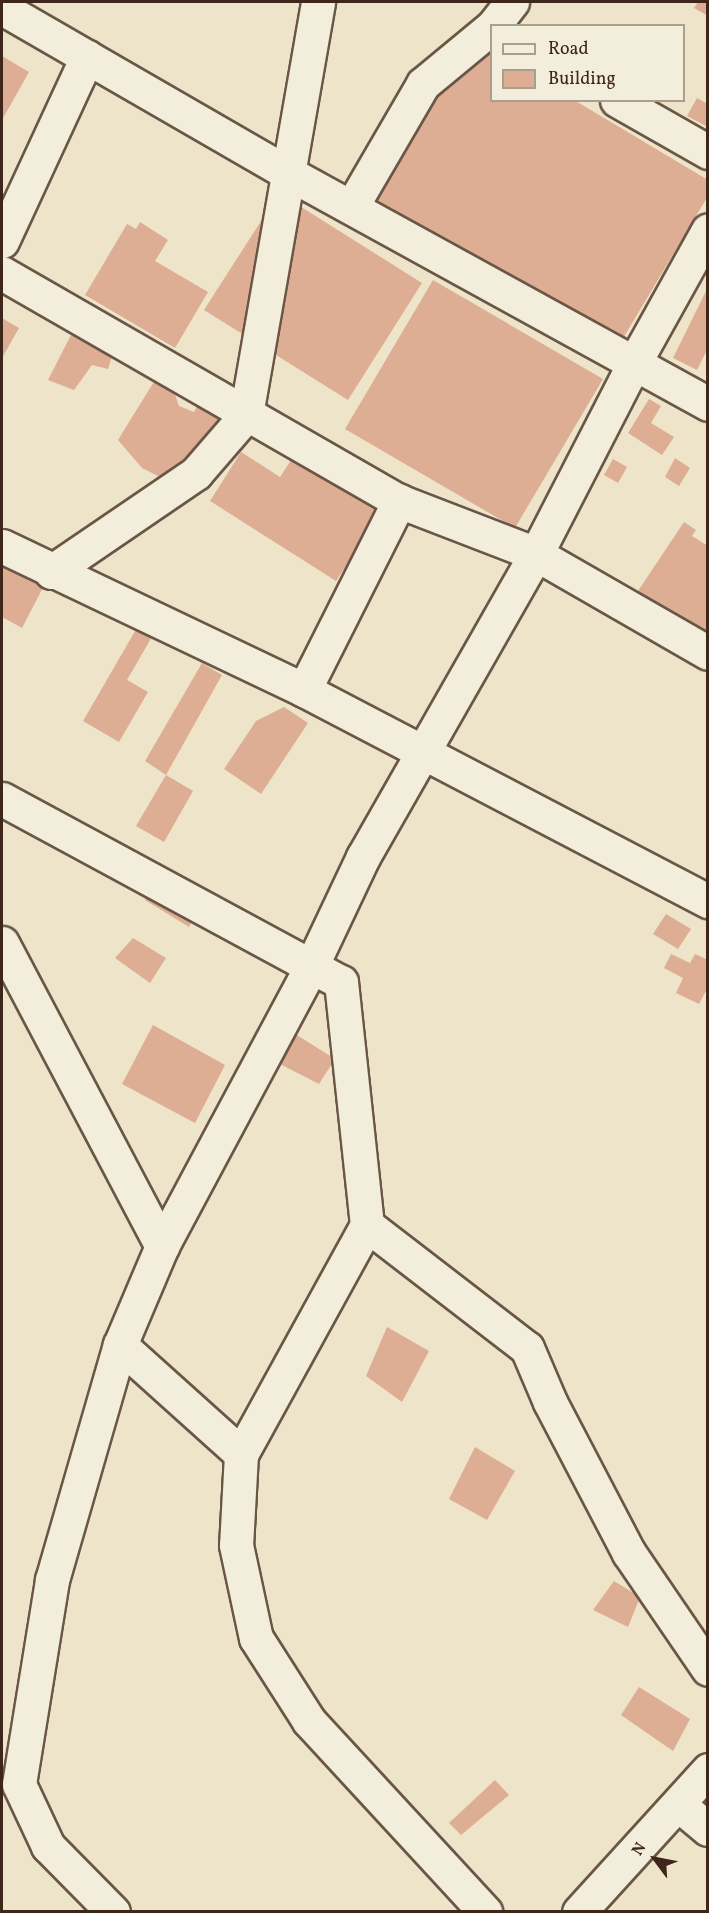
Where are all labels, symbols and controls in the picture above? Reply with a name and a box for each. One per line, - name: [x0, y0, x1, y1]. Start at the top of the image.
- legend: [490, 24, 685, 102]
- text: Road: [548, 37, 589, 62]
- text: Building: [548, 67, 616, 92]
- north arrow: [625, 1829, 685, 1889]
- text: N: [627, 1839, 652, 1860]

